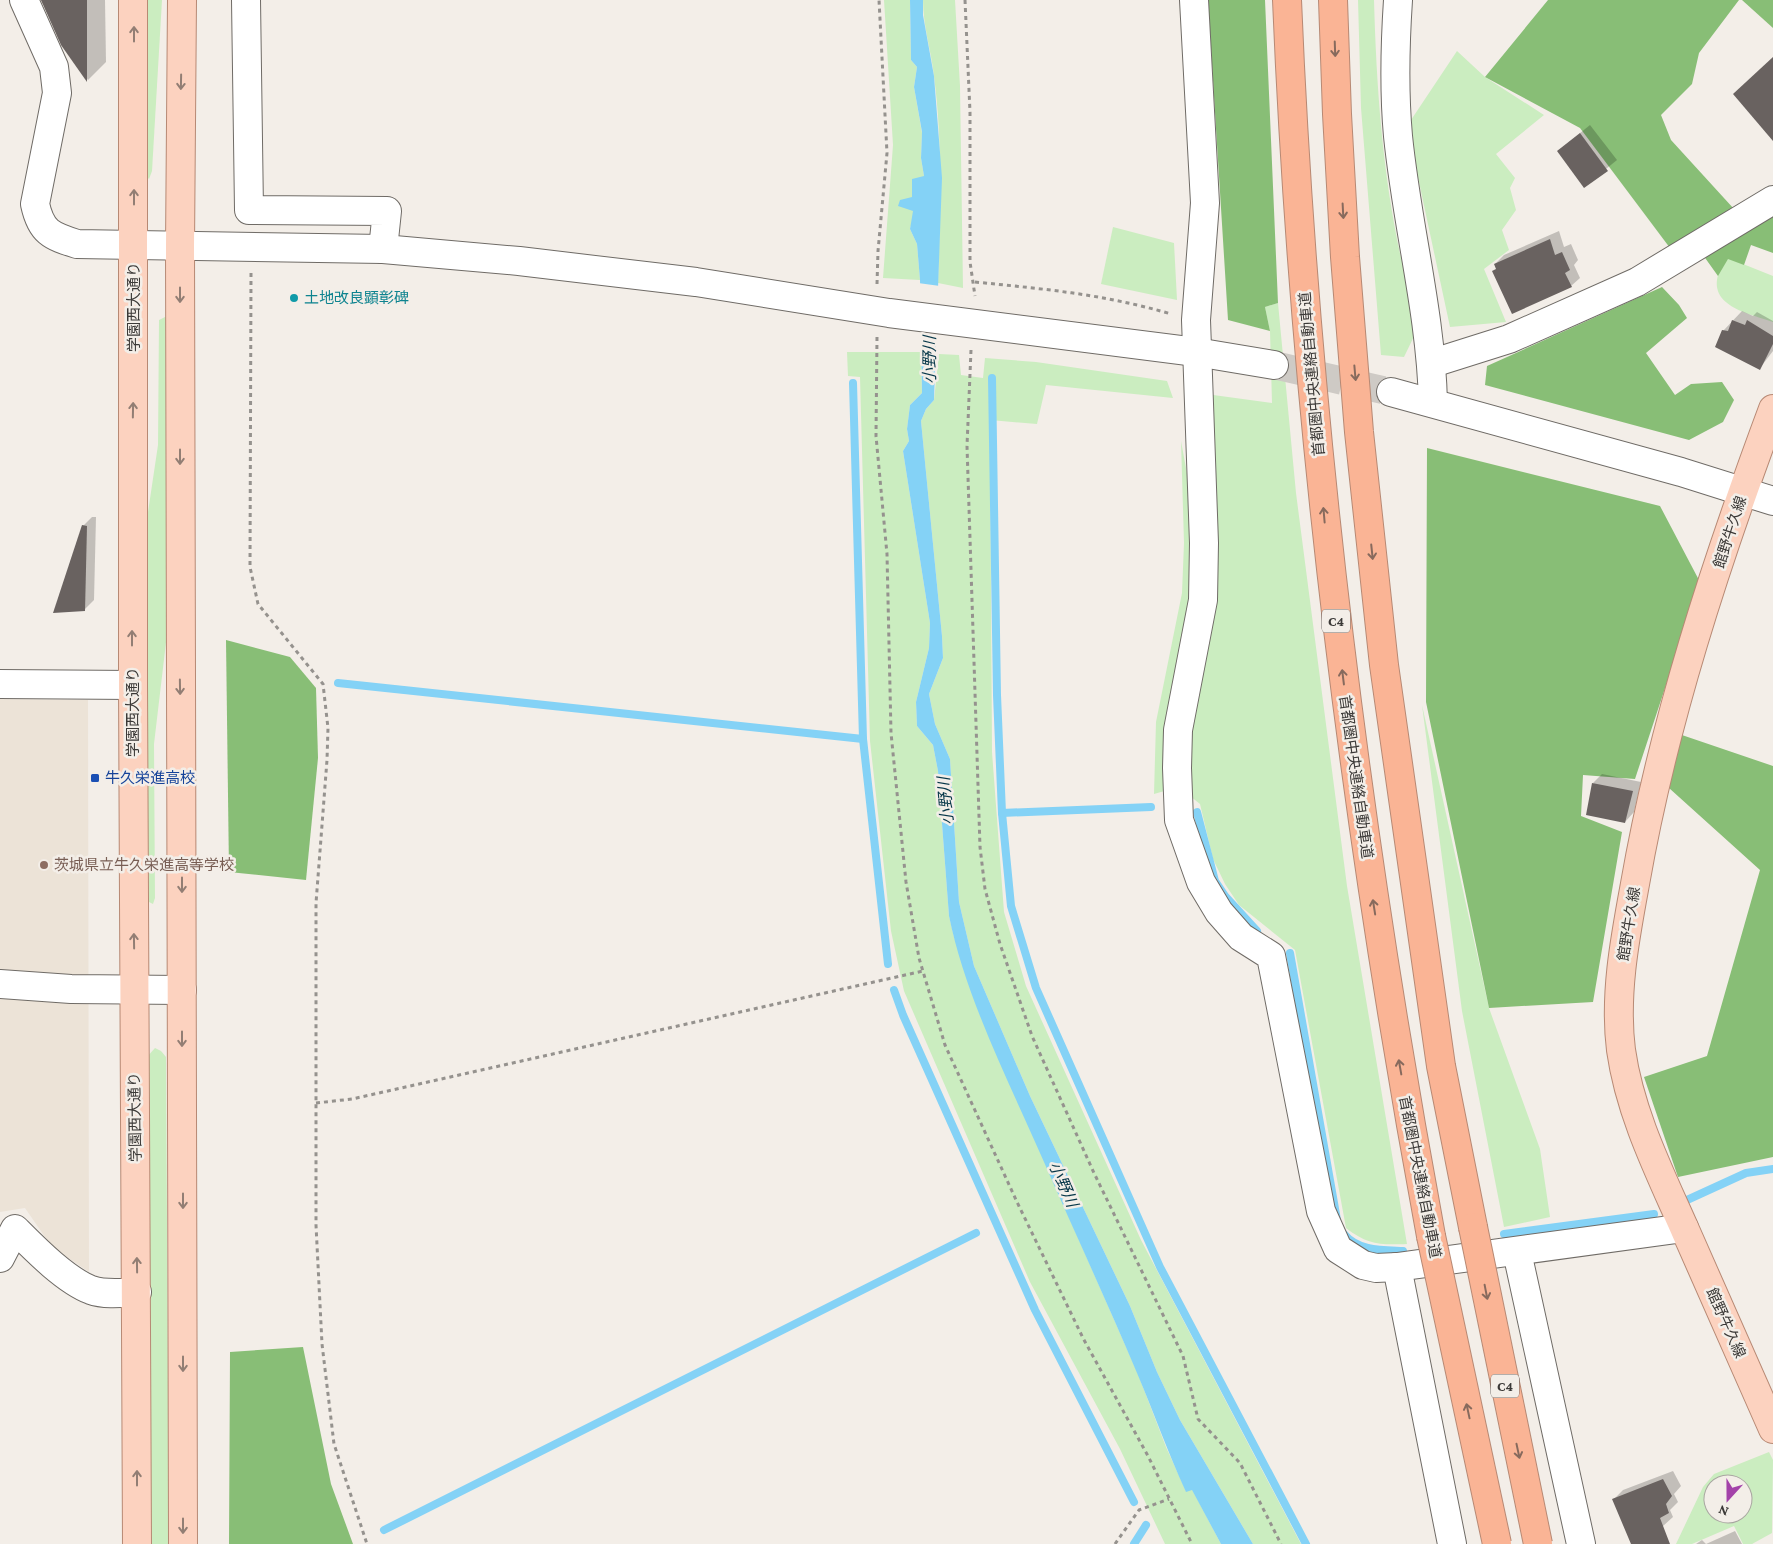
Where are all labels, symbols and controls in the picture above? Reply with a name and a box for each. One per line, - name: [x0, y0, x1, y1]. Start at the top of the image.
- one-way arrow: [129, 27, 138, 43]
- one-way arrow: [1330, 40, 1340, 56]
- one-way arrow: [176, 73, 186, 89]
- one-way arrow: [129, 189, 139, 206]
- one-way arrow: [1338, 203, 1347, 219]
- street label: 学園西大通り: [126, 262, 142, 352]
- one-way arrow: [175, 286, 185, 303]
- place label: 土地改良顕彰碑: [304, 290, 409, 306]
- street label: 首都圏中央連絡自動車道: [1297, 291, 1327, 457]
- marker: 土地改良顕彰碑: [288, 292, 300, 304]
- water label: 小野川: [921, 334, 938, 384]
- one-way arrow: [1350, 365, 1359, 381]
- one-way arrow: [128, 402, 138, 418]
- one-way arrow: [175, 449, 185, 465]
- street label: 館野牛久線: [1711, 494, 1749, 570]
- one-way arrow: [1319, 508, 1329, 524]
- one-way arrow: [1367, 544, 1377, 560]
- road number: C4: [1322, 610, 1350, 632]
- one-way arrow: [127, 630, 137, 646]
- street label: 学園西大通り: [125, 667, 141, 757]
- one-way arrow: [1337, 669, 1347, 685]
- one-way arrow: [175, 679, 185, 695]
- street label: 首都圏中央連絡自動車道: [1337, 694, 1375, 860]
- place label: 牛久栄進高校: [105, 770, 195, 786]
- marker: 牛久栄進高校: [89, 772, 101, 784]
- water label: 小野川: [935, 774, 956, 826]
- place label: 茨城県立牛久栄進高等学校: [54, 857, 234, 873]
- marker: 茨城県立牛久栄進高等学校: [38, 859, 50, 871]
- one-way arrow: [177, 876, 187, 893]
- street label: 館野牛久線: [1615, 886, 1643, 962]
- one-way arrow: [1368, 899, 1378, 915]
- one-way arrow: [129, 933, 139, 949]
- one-way arrow: [177, 1030, 187, 1046]
- one-way arrow: [1394, 1060, 1404, 1076]
- street label: 学園西大通り: [126, 1072, 144, 1162]
- street label: 首都圏中央連絡自動車道: [1396, 1094, 1444, 1260]
- water label: 小野川: [1046, 1159, 1082, 1211]
- one-way arrow: [178, 1192, 188, 1209]
- one-way arrow: [132, 1257, 142, 1274]
- one-way arrow: [1482, 1284, 1492, 1300]
- street label: 館野牛久線: [1703, 1285, 1749, 1361]
- one-way arrow: [178, 1355, 188, 1371]
- road number: C4: [1491, 1374, 1519, 1398]
- one-way arrow: [1463, 1403, 1472, 1419]
- one-way arrow: [1514, 1443, 1523, 1459]
- one-way arrow: [132, 1470, 142, 1486]
- north arrow: [1703, 1474, 1753, 1524]
- text: N: [1716, 1502, 1731, 1520]
- one-way arrow: [178, 1518, 188, 1534]

